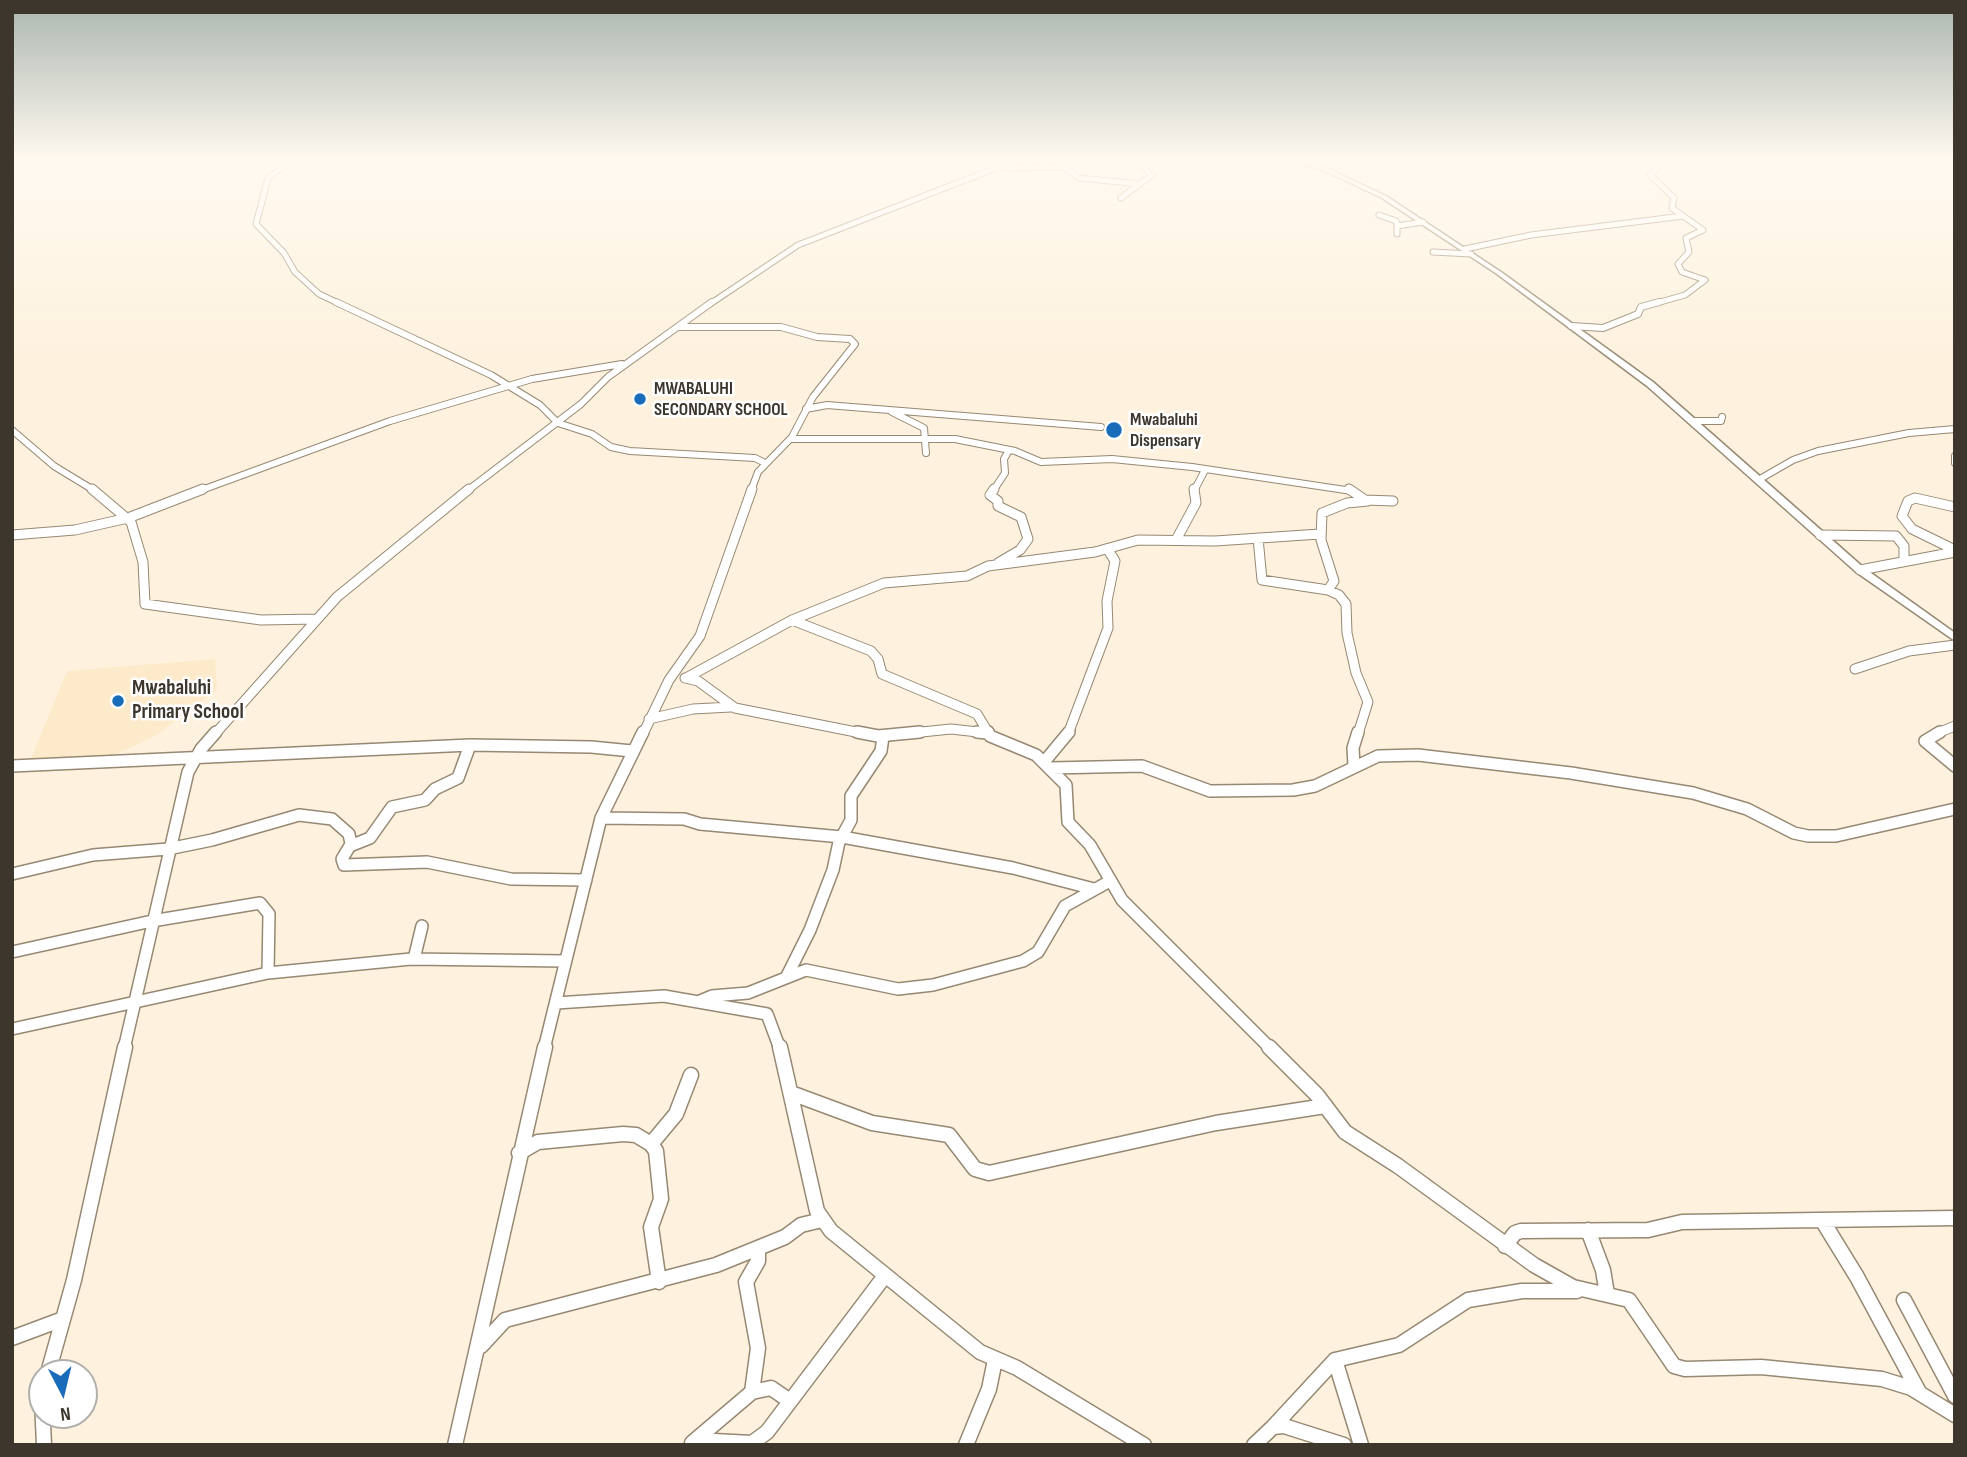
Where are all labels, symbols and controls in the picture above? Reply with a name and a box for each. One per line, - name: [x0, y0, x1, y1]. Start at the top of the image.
- place label: MWABALUHI SECONDARY SCHOOL: [654, 378, 788, 420]
- marker: MWABALUHI SECONDARY SCHOOL: [632, 391, 648, 407]
- place label: Mwabaluhi Dispensary: [1130, 409, 1201, 452]
- marker: Mwabaluhi Dispensary: [1104, 420, 1124, 440]
- place label: Mwabaluhi Primary School: [132, 676, 244, 726]
- marker: Mwabaluhi Primary School: [110, 693, 126, 709]
- north arrow: [28, 1359, 98, 1429]
- text: N: [59, 1401, 72, 1425]

